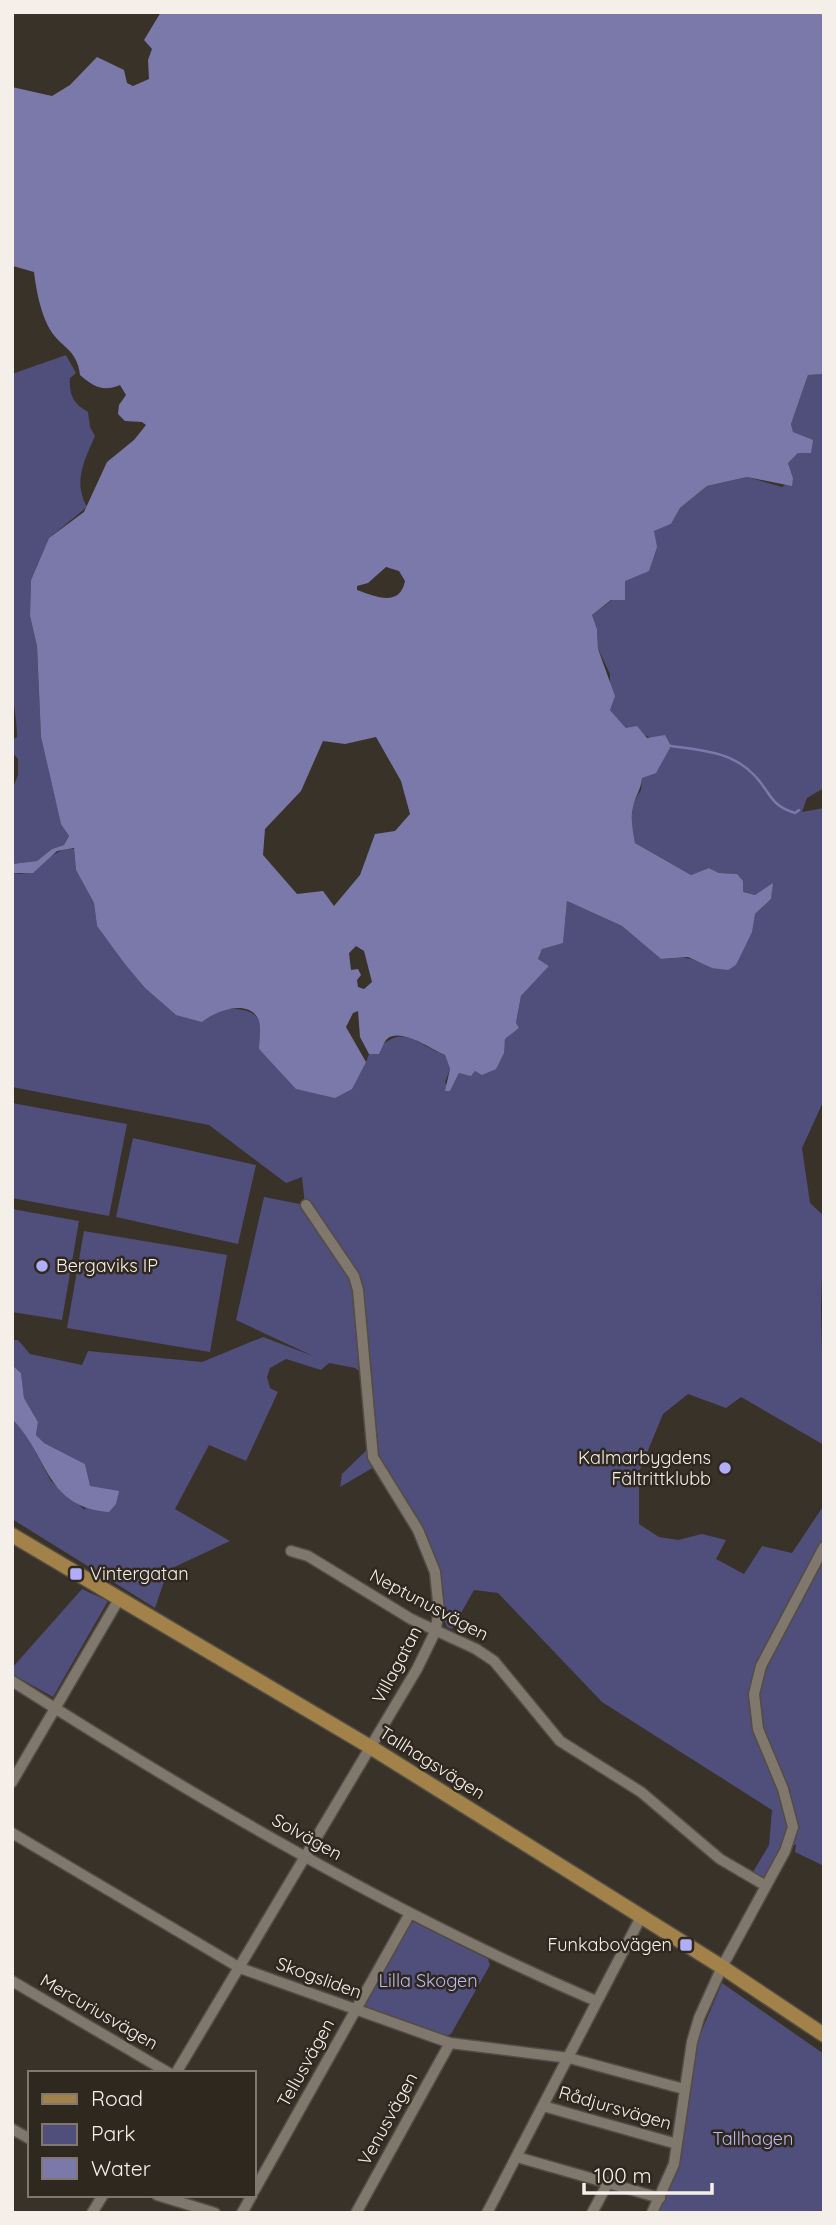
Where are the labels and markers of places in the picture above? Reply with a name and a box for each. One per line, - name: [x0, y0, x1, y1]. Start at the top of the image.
- place label: Bergaviks IP: [56, 1254, 158, 1277]
- marker: Bergaviks IP: [34, 1258, 50, 1274]
- place label: Kalmarbygdens Fältrittklubb: [578, 1446, 711, 1490]
- marker: Kalmarbygdens Fältrittklubb: [717, 1460, 733, 1476]
- place label: Vintergatan: [90, 1562, 189, 1585]
- marker: Vintergatan: [68, 1566, 84, 1582]
- place label: Funkabovägen: [547, 1933, 672, 1956]
- marker: Funkabovägen: [678, 1937, 694, 1953]

